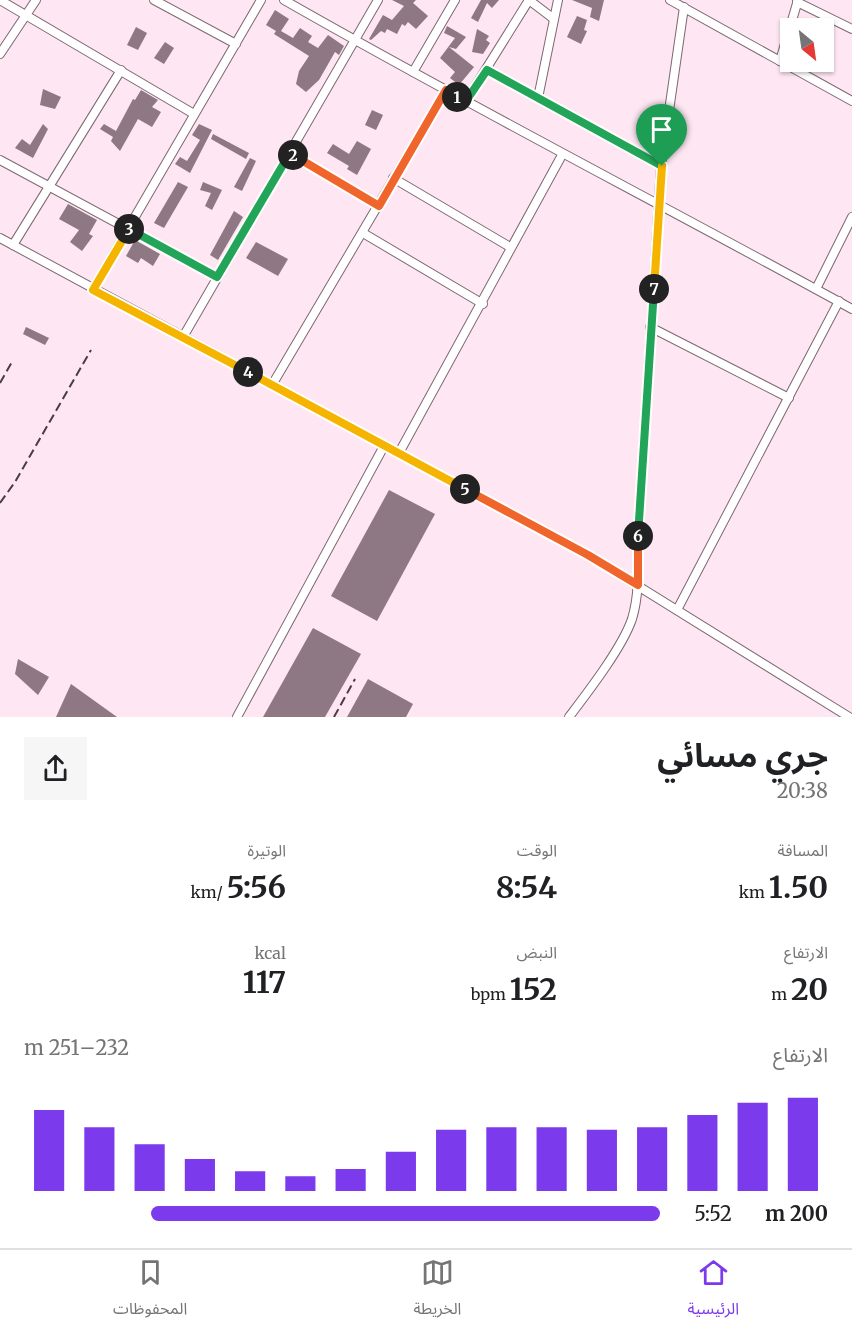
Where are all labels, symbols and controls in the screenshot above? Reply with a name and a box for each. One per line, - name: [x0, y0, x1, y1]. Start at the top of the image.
- north arrow: [780, 18, 834, 72]
- map controls: [780, 18, 834, 72]
- pin: 1: [442, 82, 472, 112]
- text: 1: [453, 87, 461, 107]
- pin: [636, 104, 687, 166]
- icon: arrive: [645, 113, 678, 146]
- pin: 2: [278, 140, 308, 170]
- text: 2: [288, 145, 298, 165]
- pin: 3: [114, 214, 144, 244]
- text: 3: [124, 219, 134, 239]
- pin: 7: [639, 274, 669, 304]
- text: 7: [649, 279, 659, 299]
- pin: 4: [233, 357, 263, 387]
- text: 4: [243, 362, 253, 382]
- pin: 5: [450, 474, 480, 504]
- text: 5: [460, 479, 470, 499]
- pin: 6: [623, 521, 653, 551]
- text: 6: [633, 526, 643, 546]
- text: جري مسائي: [657, 735, 828, 776]
- button: share: [24, 737, 87, 800]
- text: 20:38: [777, 778, 828, 803]
- text: الوتيرة: [248, 840, 286, 860]
- text: الوقت: [517, 840, 557, 860]
- text: المسافة: [778, 840, 828, 860]
- text: 5:56: [227, 868, 286, 906]
- text: 8:54: [496, 868, 557, 906]
- text: 1.50: [769, 868, 828, 906]
- text: /km: [191, 882, 227, 902]
- text: km: [739, 882, 769, 902]
- text: النبض: [516, 942, 557, 962]
- text: الارتفاع: [784, 942, 828, 962]
- text: kcal: [255, 943, 286, 963]
- text: 117: [243, 963, 286, 1001]
- text: 152: [510, 970, 557, 1008]
- text: 20: [791, 970, 828, 1008]
- text: bpm: [471, 984, 510, 1004]
- text: m: [771, 984, 791, 1004]
- text: 232–251 m: [24, 1035, 129, 1060]
- text: الارتفاع: [773, 1042, 828, 1067]
- text: 5:52: [694, 1201, 732, 1226]
- text: 200 m: [765, 1201, 828, 1226]
- tab: المحفوظات: [113, 1256, 187, 1326]
- tab: الخريطة: [413, 1256, 461, 1326]
- tab: الرئيسية: [688, 1256, 739, 1326]

